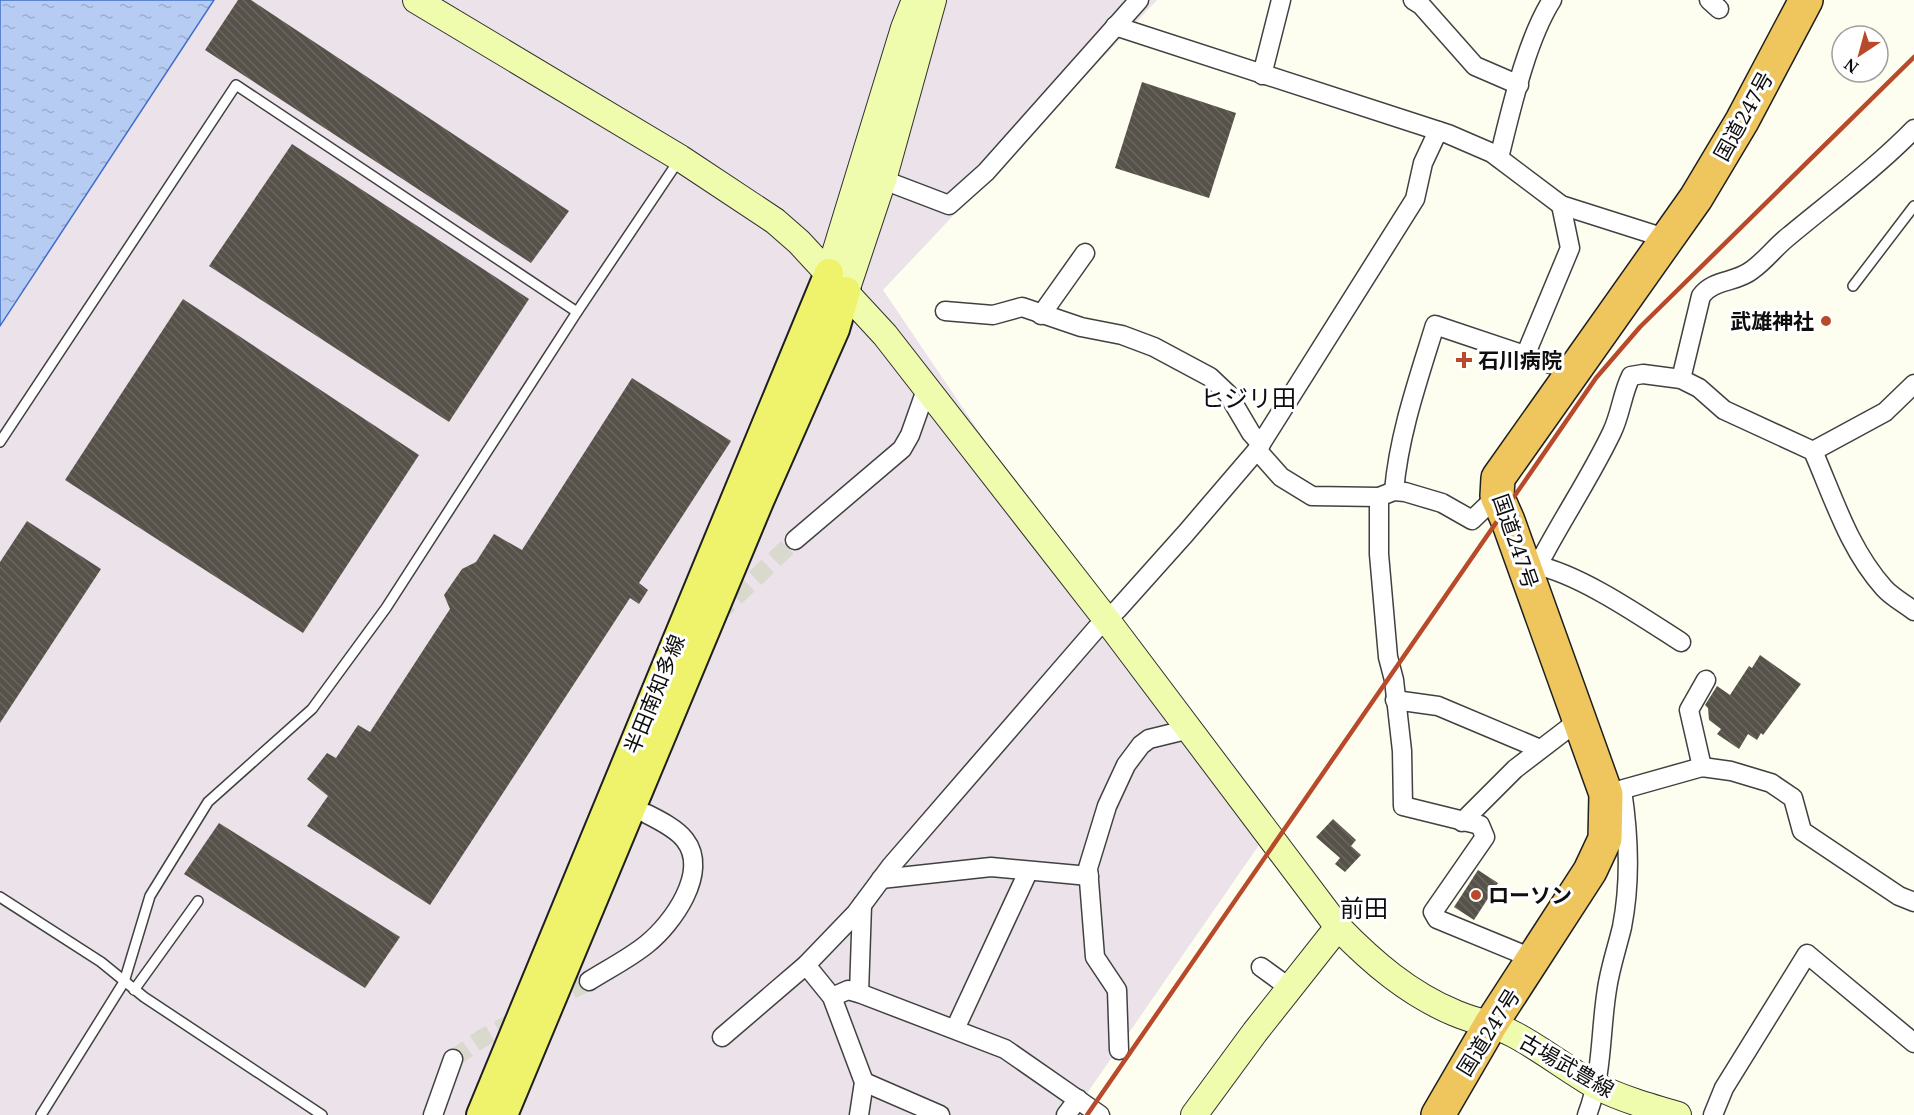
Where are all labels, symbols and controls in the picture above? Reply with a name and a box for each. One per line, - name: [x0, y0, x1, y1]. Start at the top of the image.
- north arrow: [1830, 24, 1890, 84]
- text: N: [1839, 53, 1863, 79]
- street label: 国道247号: [1707, 66, 1779, 166]
- place label: 武雄神社: [1730, 307, 1814, 335]
- marker: 武雄神社: [1819, 314, 1833, 328]
- place label: 石川病院: [1478, 346, 1562, 374]
- marker: 石川病院: [1455, 351, 1473, 369]
- district label: ヒジリ田: [1200, 381, 1296, 414]
- street label: 国道247号: [1487, 490, 1545, 592]
- street label: 半田南知多線: [617, 630, 691, 758]
- place label: ローソン: [1488, 881, 1572, 909]
- marker: ローソン: [1469, 888, 1483, 902]
- district label: 前田: [1340, 891, 1388, 924]
- street label: 国道247号: [1450, 983, 1526, 1081]
- street label: 古場武豊線: [1515, 1027, 1619, 1103]

